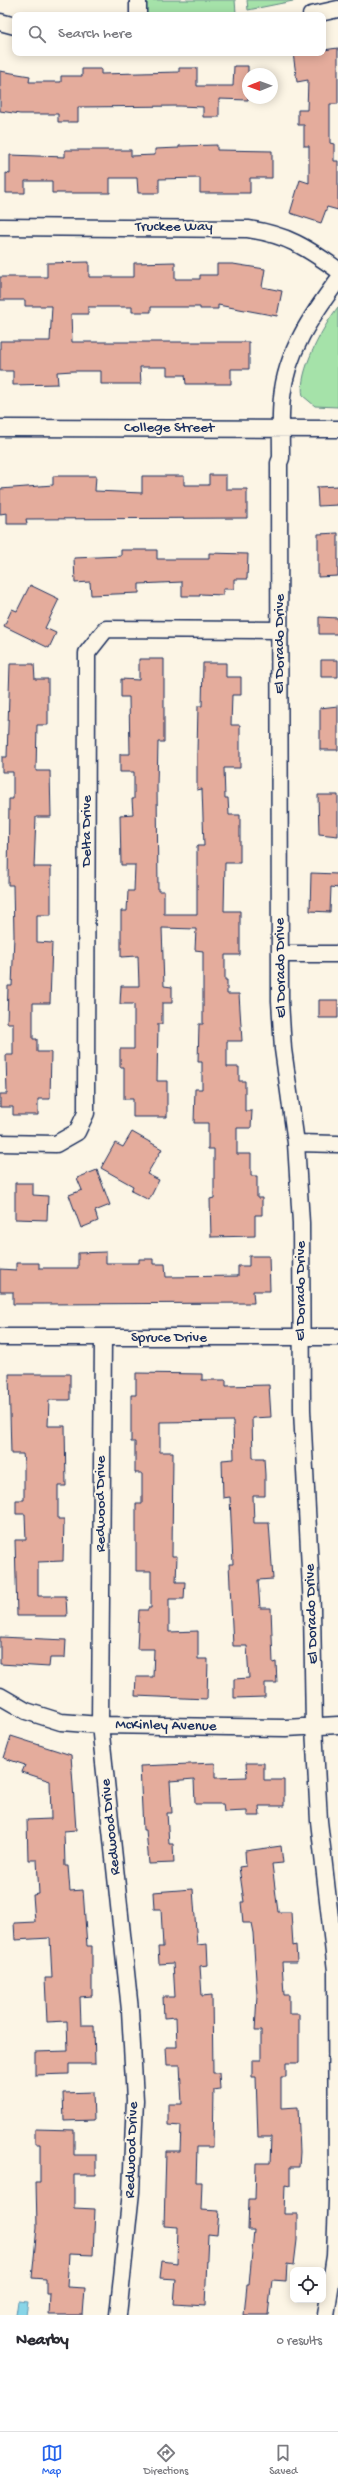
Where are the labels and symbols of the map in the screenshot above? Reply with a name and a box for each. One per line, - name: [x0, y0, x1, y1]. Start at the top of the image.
- north arrow: [242, 68, 278, 104]
- street label: Truckee Way: [134, 218, 213, 236]
- street label: College Street: [124, 419, 216, 437]
- street label: El Dorado Drive: [271, 594, 289, 694]
- street label: Delta Drive: [78, 795, 96, 868]
- street label: El Dorado Drive: [271, 917, 291, 1018]
- street label: El Dorado Drive: [292, 1241, 310, 1341]
- street label: Spruce Drive: [131, 1329, 207, 1347]
- street label: Redwood Drive: [92, 1455, 110, 1552]
- street label: El Dorado Drive: [301, 1563, 323, 1664]
- street label: McKinley Avenue: [115, 1716, 217, 1736]
- street label: Redwood Drive: [97, 1778, 125, 1876]
- street label: Redwood Drive: [121, 2101, 143, 2199]

